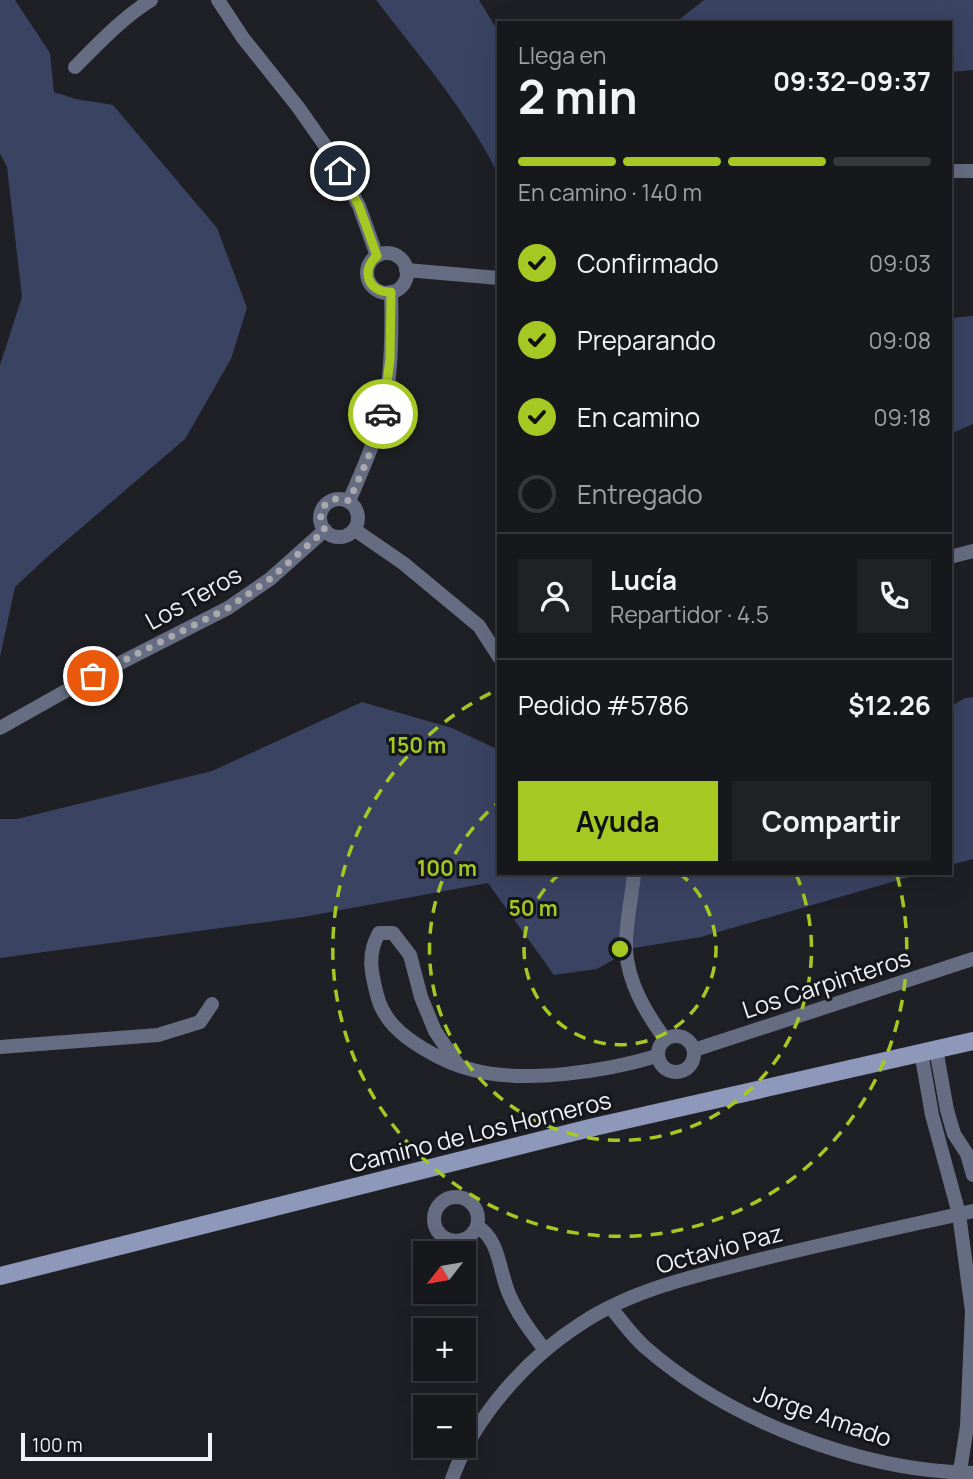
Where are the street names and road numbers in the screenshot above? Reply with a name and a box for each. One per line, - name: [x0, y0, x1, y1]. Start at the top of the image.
- street label: Los Teros: [139, 557, 247, 637]
- street label: Los Carpinteros: [738, 940, 914, 1026]
- street label: Camino de Los Horneros: [346, 1082, 614, 1180]
- street label: Octavio Paz: [652, 1215, 786, 1281]
- street label: Jorge Amado: [750, 1376, 896, 1454]

